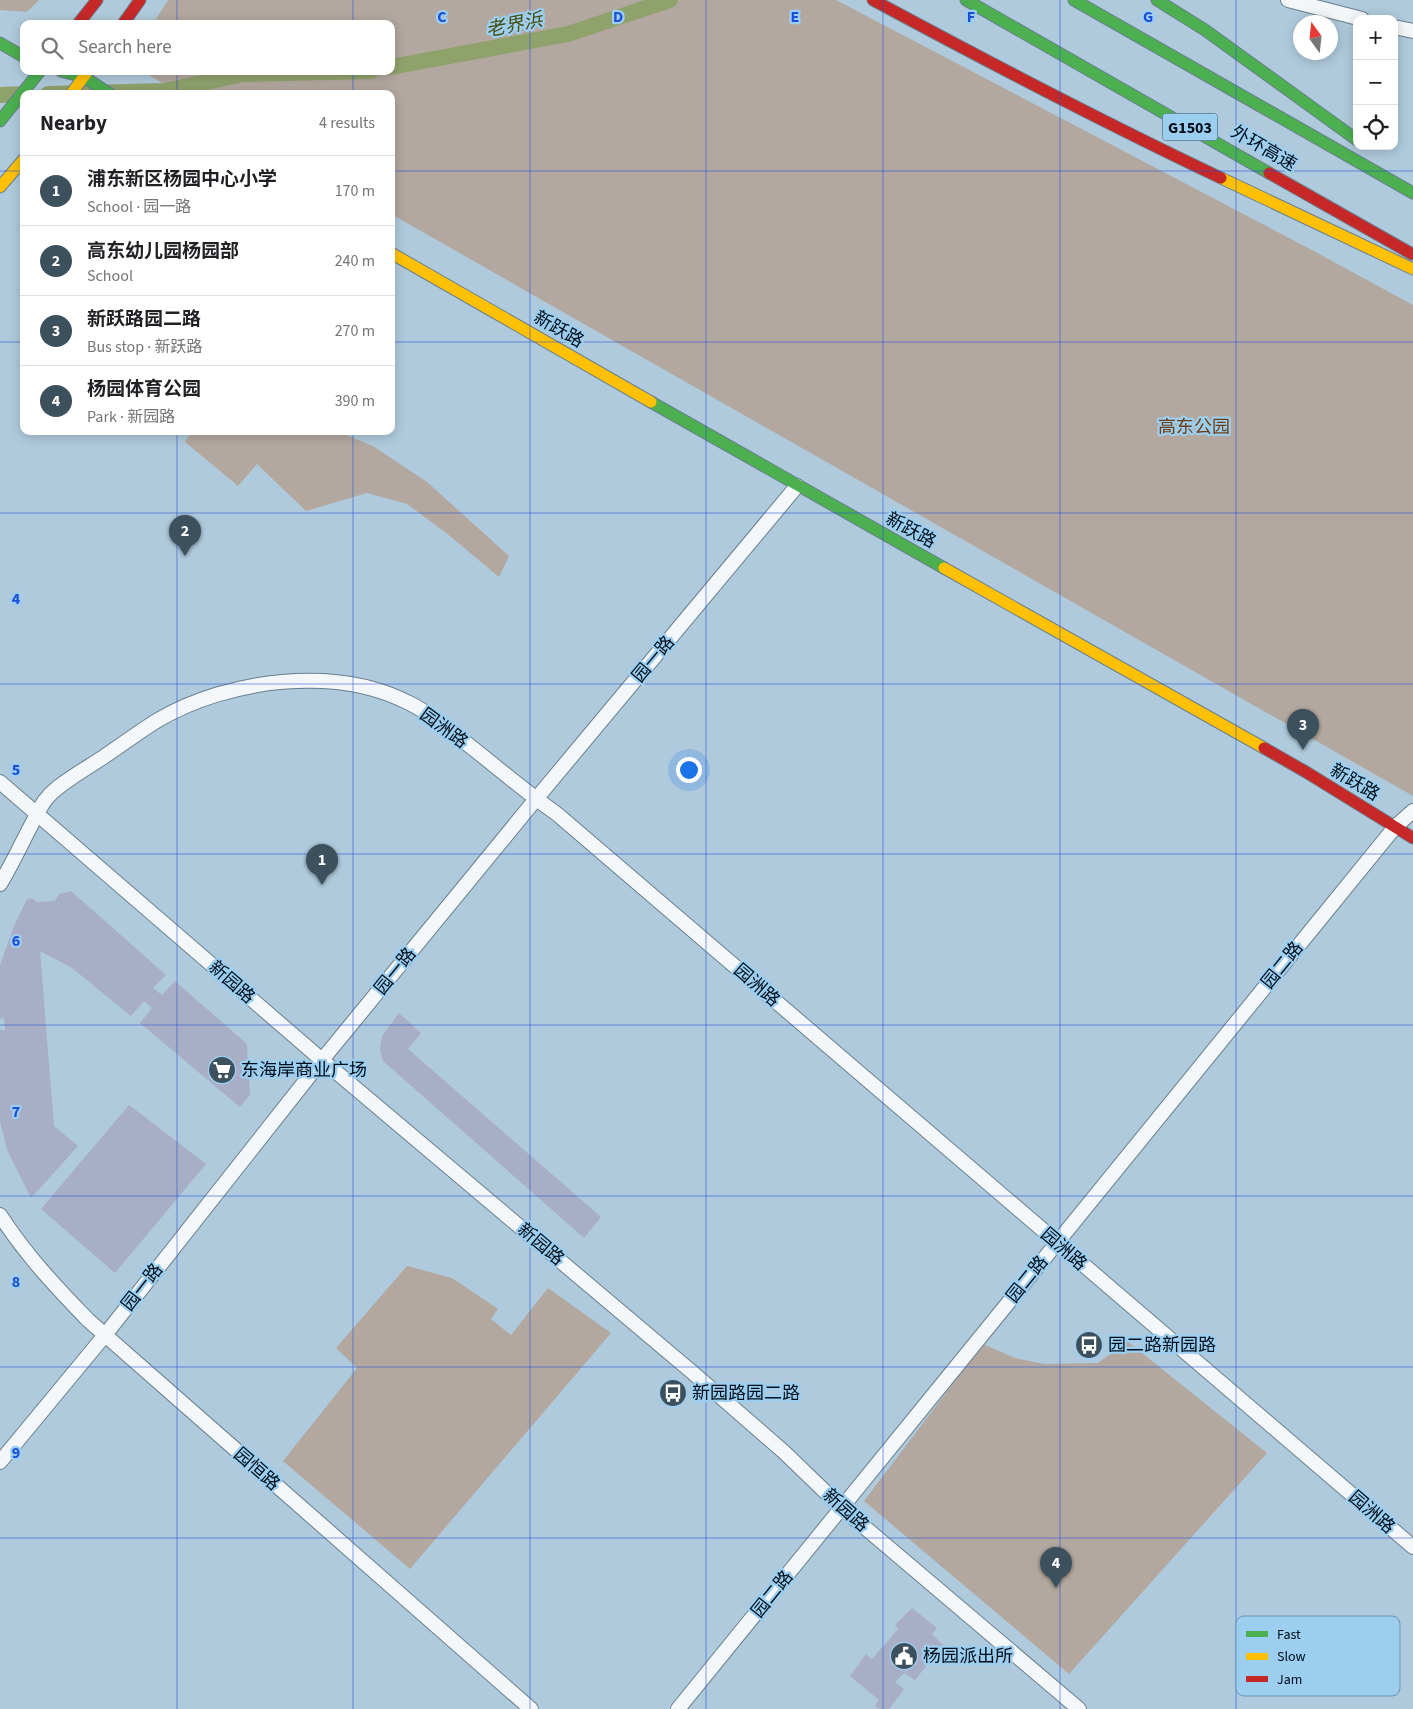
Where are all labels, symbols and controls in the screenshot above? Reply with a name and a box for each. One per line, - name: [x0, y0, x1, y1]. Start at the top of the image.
- text: C: [437, 6, 447, 28]
- water label: 老界浜: [484, 6, 547, 44]
- text: D: [613, 6, 623, 28]
- text: E: [791, 6, 799, 28]
- text: F: [967, 6, 975, 28]
- text: G: [1143, 6, 1153, 28]
- north arrow: [1293, 15, 1338, 60]
- map controls: [1353, 15, 1398, 150]
- button: +: [1353, 15, 1398, 60]
- search box: [20, 20, 395, 75]
- icon: search: [38, 34, 66, 62]
- text: Search here: [78, 34, 172, 61]
- button: −: [1353, 60, 1398, 105]
- button: locate: [1353, 105, 1398, 150]
- text: Nearby: [40, 108, 107, 138]
- text: 4 results: [319, 112, 375, 134]
- road number: G1503: [1162, 114, 1218, 140]
- street label: 外环高速: [1226, 120, 1301, 177]
- text: 浦东新区杨园中心小学: [87, 166, 277, 193]
- text: 1: [52, 180, 60, 202]
- text: 170 m: [335, 180, 375, 202]
- text: School · 园一路: [87, 196, 191, 218]
- text: 高东幼儿园杨园部: [87, 238, 239, 265]
- text: 2: [52, 250, 60, 272]
- text: 240 m: [335, 250, 375, 272]
- text: School: [87, 265, 133, 287]
- street label: 新跃路: [529, 305, 588, 354]
- text: 新跃路园二路: [87, 306, 201, 333]
- text: 3: [52, 320, 60, 342]
- text: 270 m: [335, 320, 375, 342]
- text: Bus stop · 新跃路: [87, 336, 203, 358]
- text: 杨园体育公园: [87, 376, 201, 403]
- text: 4: [52, 390, 60, 412]
- text: 390 m: [335, 390, 375, 412]
- text: Park · 新园路: [87, 406, 175, 428]
- park label: 高东公园: [1158, 415, 1230, 440]
- street label: 新跃路: [881, 506, 940, 554]
- pin: 2: [169, 515, 201, 556]
- text: 4: [12, 588, 21, 610]
- street label: 园一路: [626, 631, 680, 688]
- street label: 园洲路: [415, 702, 473, 754]
- pin: 3: [1287, 709, 1319, 750]
- your location: [676, 757, 702, 783]
- street label: 新跃路: [1325, 758, 1384, 807]
- text: 5: [12, 759, 20, 781]
- pin: 1: [306, 844, 338, 885]
- text: 6: [12, 930, 20, 952]
- street label: 园二路: [1256, 936, 1309, 994]
- street label: 园一路: [369, 942, 422, 1000]
- street label: 新园路: [203, 955, 260, 1010]
- street label: 园洲路: [728, 958, 785, 1013]
- supermarket icon: 东海岸商业广场: [207, 1055, 237, 1085]
- place label: 东海岸商业广场: [241, 1058, 367, 1083]
- text: 7: [12, 1101, 20, 1123]
- street label: 新园路: [512, 1217, 569, 1271]
- street label: 园洲路: [1035, 1222, 1092, 1277]
- street label: 园二路: [1001, 1250, 1054, 1308]
- street label: 园一路: [116, 1258, 169, 1316]
- text: 8: [12, 1271, 20, 1293]
- bus stop icon: 园二路新园路: [1074, 1330, 1104, 1360]
- place label: 园二路新园路: [1108, 1333, 1216, 1358]
- bus stop icon: 新园路园二路: [658, 1378, 688, 1408]
- place label: 新园路园二路: [692, 1381, 800, 1406]
- text: 9: [12, 1442, 20, 1464]
- street label: 园恒路: [228, 1442, 285, 1497]
- street label: 新园路: [817, 1483, 874, 1538]
- street label: 园洲路: [1343, 1485, 1400, 1540]
- pin: 4: [1040, 1547, 1072, 1588]
- street label: 园二路: [746, 1565, 799, 1623]
- legend: [1236, 1616, 1400, 1696]
- text: Fast: [1277, 1625, 1301, 1645]
- public building icon: 杨园派出所: [889, 1641, 919, 1671]
- place label: 杨园派出所: [923, 1644, 1013, 1669]
- text: Slow: [1277, 1647, 1306, 1667]
- text: Jam: [1277, 1670, 1302, 1690]

